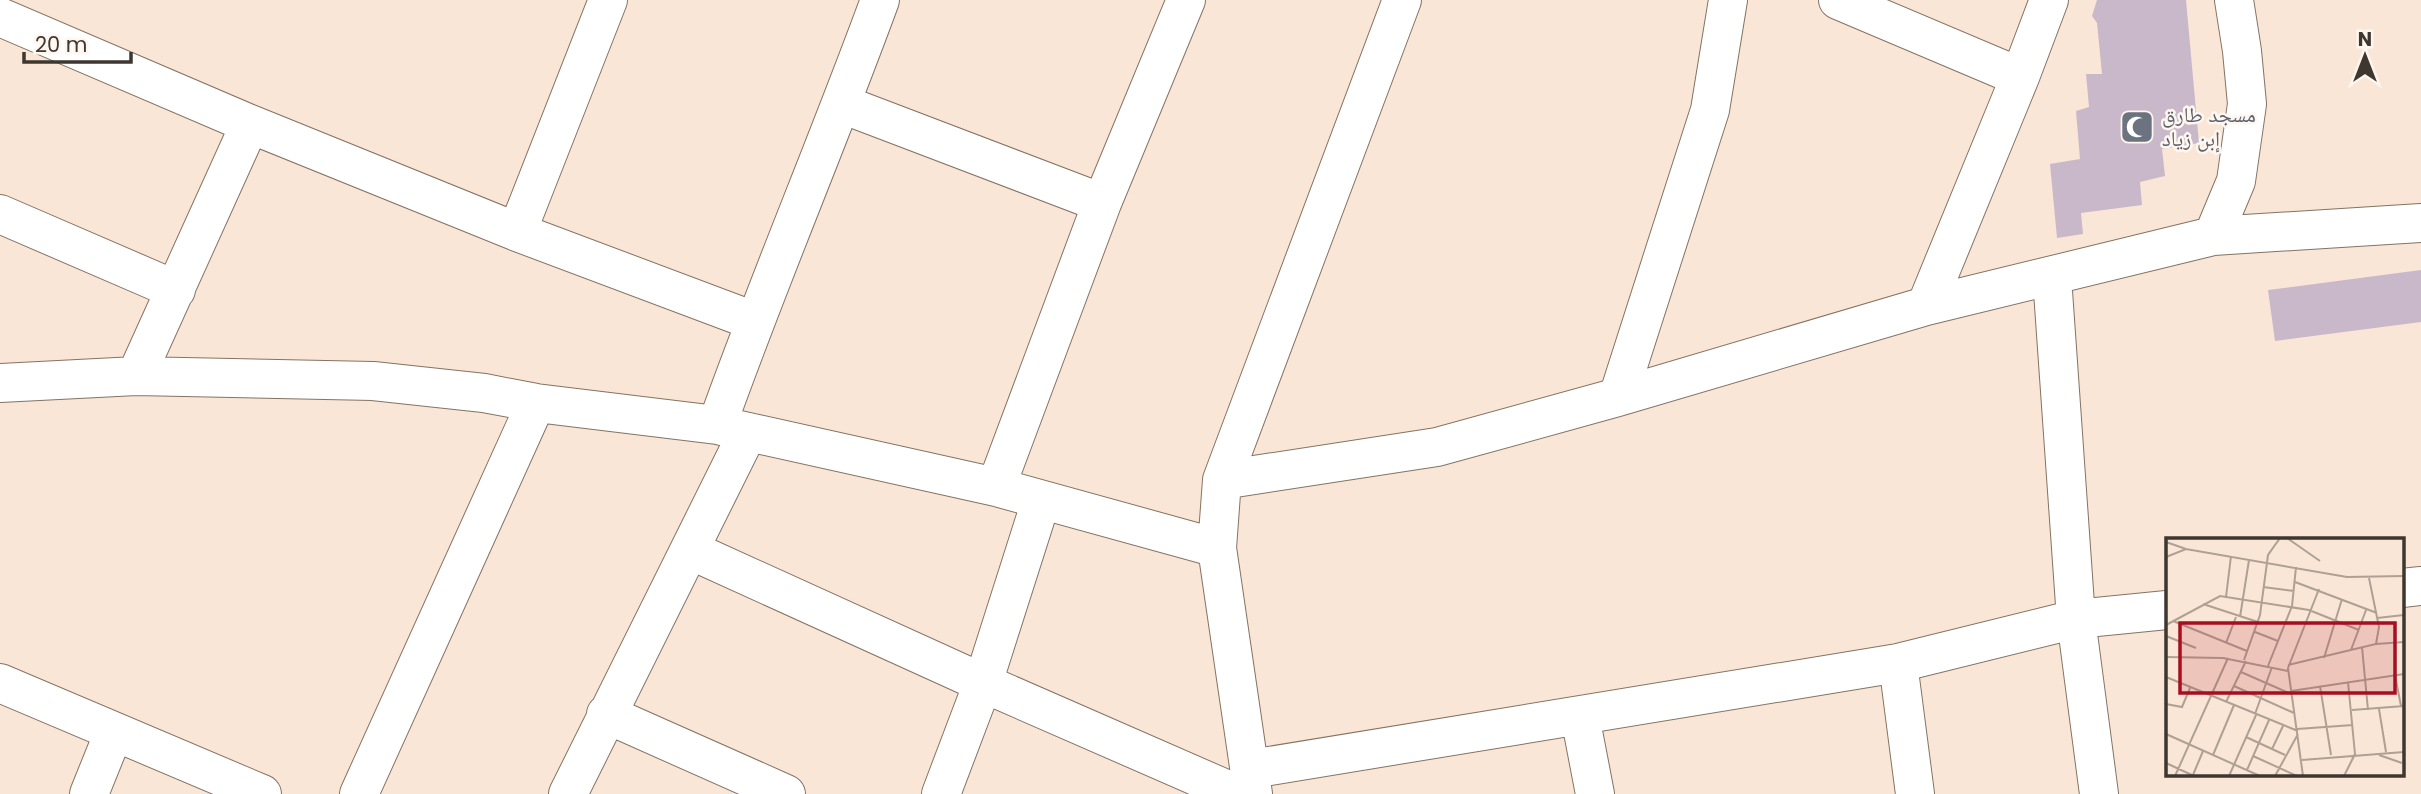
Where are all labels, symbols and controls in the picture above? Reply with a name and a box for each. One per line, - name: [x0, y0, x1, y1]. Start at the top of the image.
- scale bar: [24, 21, 131, 65]
- north arrow: [2330, 21, 2400, 91]
- text: N: [2358, 26, 2372, 53]
- text: 20 m: [35, 30, 88, 59]
- place label: مسجد طارق إبن زياد: [2162, 100, 2256, 153]
- mosque icon: مسجد طارق إبن زياد: [2118, 108, 2156, 146]
- inset map: [2166, 538, 2404, 776]

